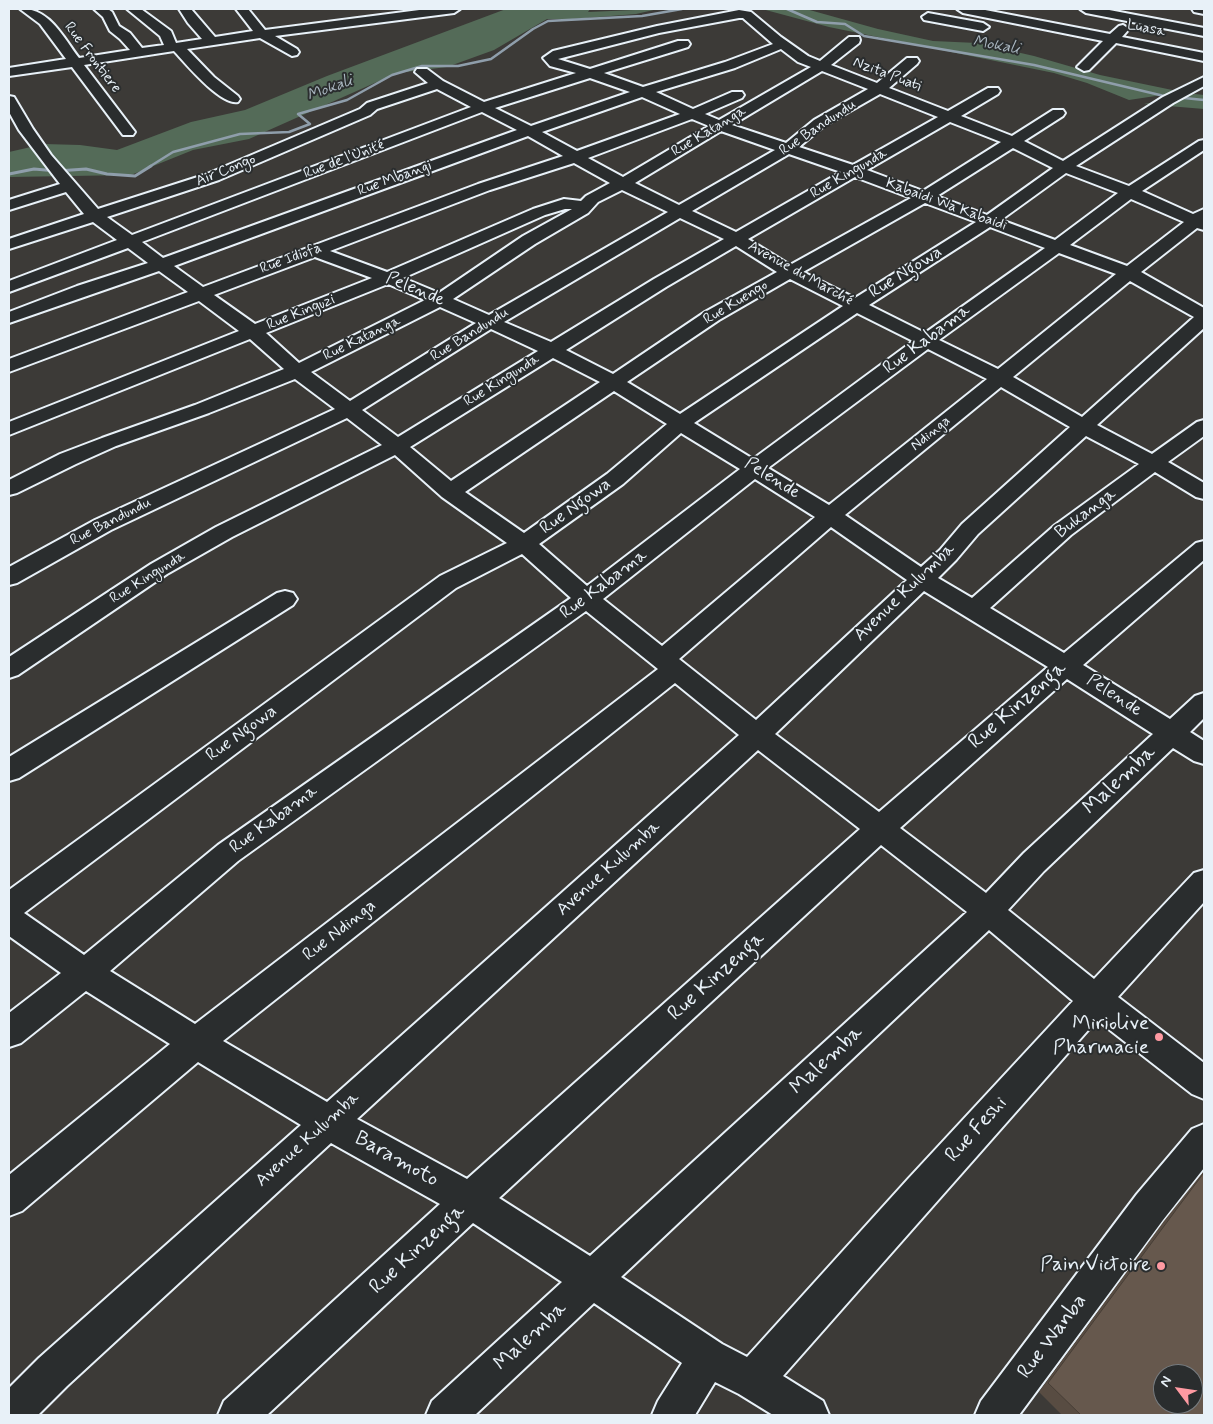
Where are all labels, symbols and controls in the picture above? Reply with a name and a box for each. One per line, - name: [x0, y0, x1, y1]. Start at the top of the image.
- street label: Luasa: [1125, 16, 1167, 42]
- street label: Rue Frontiere: [60, 19, 124, 97]
- water label: Mokali: [971, 32, 1021, 60]
- street label: Nzita Puati: [850, 54, 924, 96]
- water label: Mokali: [305, 72, 355, 106]
- street label: Rue Bandundu: [776, 96, 860, 160]
- street label: Rue Katanga: [668, 103, 750, 161]
- street label: Rue de l'Unité: [301, 136, 387, 184]
- street label: Rue Kingunda: [807, 145, 891, 203]
- street label: Air Congo: [193, 151, 259, 191]
- street label: Rue Mbangi: [355, 157, 435, 201]
- street label: Kabaidi Wa Kabaidi: [883, 175, 1009, 235]
- street label: Avenue du Marché: [744, 238, 856, 310]
- street label: Rue Idiofa: [258, 239, 324, 279]
- street label: Rue Ngowa: [865, 242, 947, 304]
- street label: Pelende: [382, 268, 448, 312]
- street label: Rue Kuengo: [701, 277, 771, 329]
- street label: Rue Kinguzi: [264, 291, 338, 335]
- street label: Rue Kabama: [879, 300, 975, 380]
- street label: Rue Bandundu: [428, 304, 512, 366]
- street label: Rue Katanga: [320, 313, 404, 365]
- street label: Rue Kingunda: [461, 351, 543, 411]
- street label: Ndinga: [907, 412, 955, 456]
- street label: Pelende: [740, 453, 804, 505]
- street label: Rue Ngowa: [536, 474, 616, 540]
- street label: Bukanga: [1051, 484, 1121, 544]
- street label: Rue Bandundu: [67, 494, 155, 550]
- street label: Avenue Kulumba: [850, 539, 960, 647]
- street label: Rue Kabama: [556, 545, 652, 625]
- street label: Rue Kingunda: [107, 548, 189, 608]
- street label: Rue Kinzenga: [964, 657, 1072, 755]
- street label: Pelende: [1082, 670, 1146, 722]
- street label: Rue Ngowa: [202, 701, 282, 767]
- street label: Malemba: [1078, 741, 1162, 821]
- street label: Rue Kabama: [226, 781, 322, 859]
- street label: Avenue Kulumba: [553, 817, 665, 921]
- street label: Rue Ndinga: [299, 896, 381, 966]
- street label: Rue Kinzenga: [663, 927, 771, 1027]
- place label: Miriolive Pharmacie: [1053, 1012, 1149, 1062]
- street label: Malemba: [785, 1021, 869, 1101]
- marker: Miriolive Pharmacie: [1153, 1031, 1165, 1043]
- street label: Avenue Kulumba: [252, 1088, 364, 1192]
- street label: Rue Feshi: [941, 1092, 1013, 1168]
- street label: Baramoto: [349, 1127, 443, 1193]
- street label: Rue Kinzenga: [365, 1199, 471, 1301]
- place label: Pain Victoire: [1040, 1253, 1151, 1279]
- marker: Pain Victoire: [1155, 1260, 1167, 1272]
- street label: Rue Wanba: [1013, 1289, 1093, 1385]
- street label: Malemba: [489, 1297, 573, 1377]
- north arrow: [1153, 1364, 1203, 1414]
- text: N: [1156, 1373, 1176, 1390]

